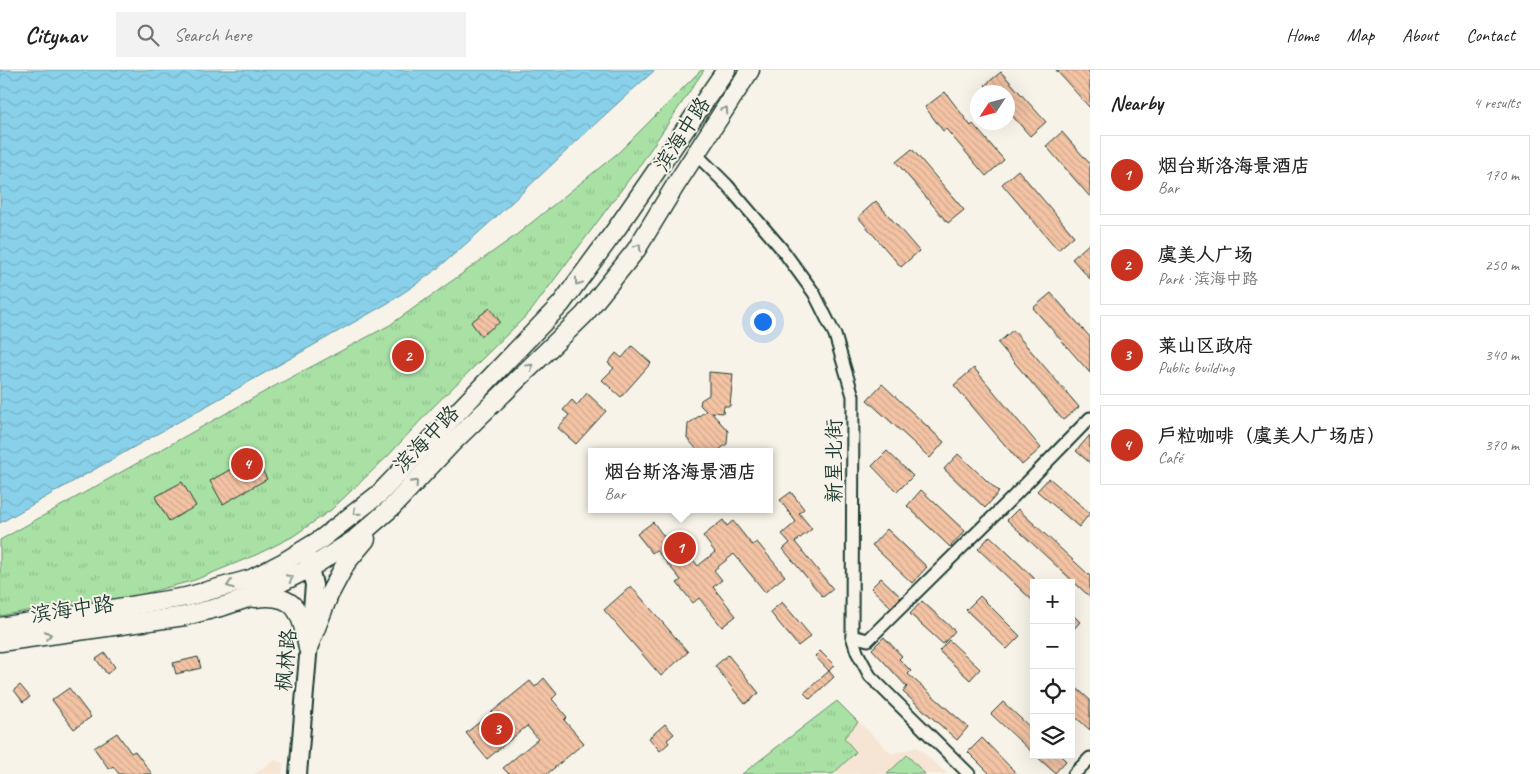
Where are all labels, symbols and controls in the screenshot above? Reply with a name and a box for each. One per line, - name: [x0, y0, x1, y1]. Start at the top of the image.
- search box: [116, 12, 466, 57]
- text: Citynav: [25, 20, 86, 50]
- icon: search: [134, 21, 162, 49]
- text: Search here: [174, 23, 251, 47]
- text: Home: [1286, 24, 1319, 46]
- text: Map: [1347, 24, 1374, 46]
- text: About: [1402, 24, 1438, 46]
- text: Contact: [1466, 24, 1515, 46]
- north arrow: [970, 85, 1015, 130]
- text: Nearby: [1110, 90, 1163, 116]
- street label: 滨海中路: [648, 92, 716, 176]
- text: 4 results: [1473, 93, 1520, 113]
- one-way arrow: [718, 106, 728, 115]
- text: 烟台斯洛海景酒店: [1158, 154, 1310, 178]
- text: 1: [1123, 165, 1131, 185]
- text: 170 m: [1485, 165, 1519, 185]
- text: Bar: [1158, 178, 1179, 198]
- one-way arrow: [632, 243, 641, 253]
- text: 虞美人广场: [1158, 243, 1253, 267]
- text: 2: [1123, 255, 1131, 275]
- text: 250 m: [1485, 255, 1519, 275]
- text: Park · 滨海中路: [1158, 269, 1258, 289]
- one-way arrow: [575, 276, 583, 285]
- your location: [750, 309, 776, 335]
- text: 莱山区政府: [1158, 334, 1253, 358]
- pin: 2: [392, 337, 424, 375]
- text: 3: [1123, 345, 1131, 365]
- text: 340 m: [1485, 345, 1519, 365]
- text: Public building: [1158, 358, 1234, 378]
- one-way arrow: [524, 364, 533, 373]
- street label: 滨海中路: [387, 400, 465, 478]
- street label: 新星北街: [821, 419, 847, 503]
- text: 户粒咖啡（虞美人广场店）: [1158, 424, 1386, 448]
- text: 4: [1123, 435, 1131, 455]
- text: 370 m: [1485, 435, 1519, 455]
- pin: 4: [231, 445, 263, 483]
- popup: [588, 448, 773, 513]
- text: Café: [1158, 448, 1182, 468]
- text: 烟台斯洛海景酒店: [604, 460, 757, 484]
- one-way arrow: [409, 479, 418, 488]
- text: Bar: [604, 484, 626, 504]
- one-way arrow: [353, 507, 362, 515]
- pin: 1: [664, 529, 696, 567]
- one-way arrow: [285, 574, 294, 584]
- map controls: [1030, 579, 1075, 759]
- button: +: [1030, 579, 1075, 624]
- one-way arrow: [226, 580, 234, 590]
- street label: 滨海中路: [29, 590, 115, 628]
- button: −: [1030, 624, 1075, 669]
- street label: 枫林路: [270, 627, 302, 693]
- one-way arrow: [45, 630, 53, 641]
- button: locate: [1030, 669, 1075, 714]
- pin: 3: [481, 710, 513, 748]
- button: layers: [1030, 714, 1075, 759]

